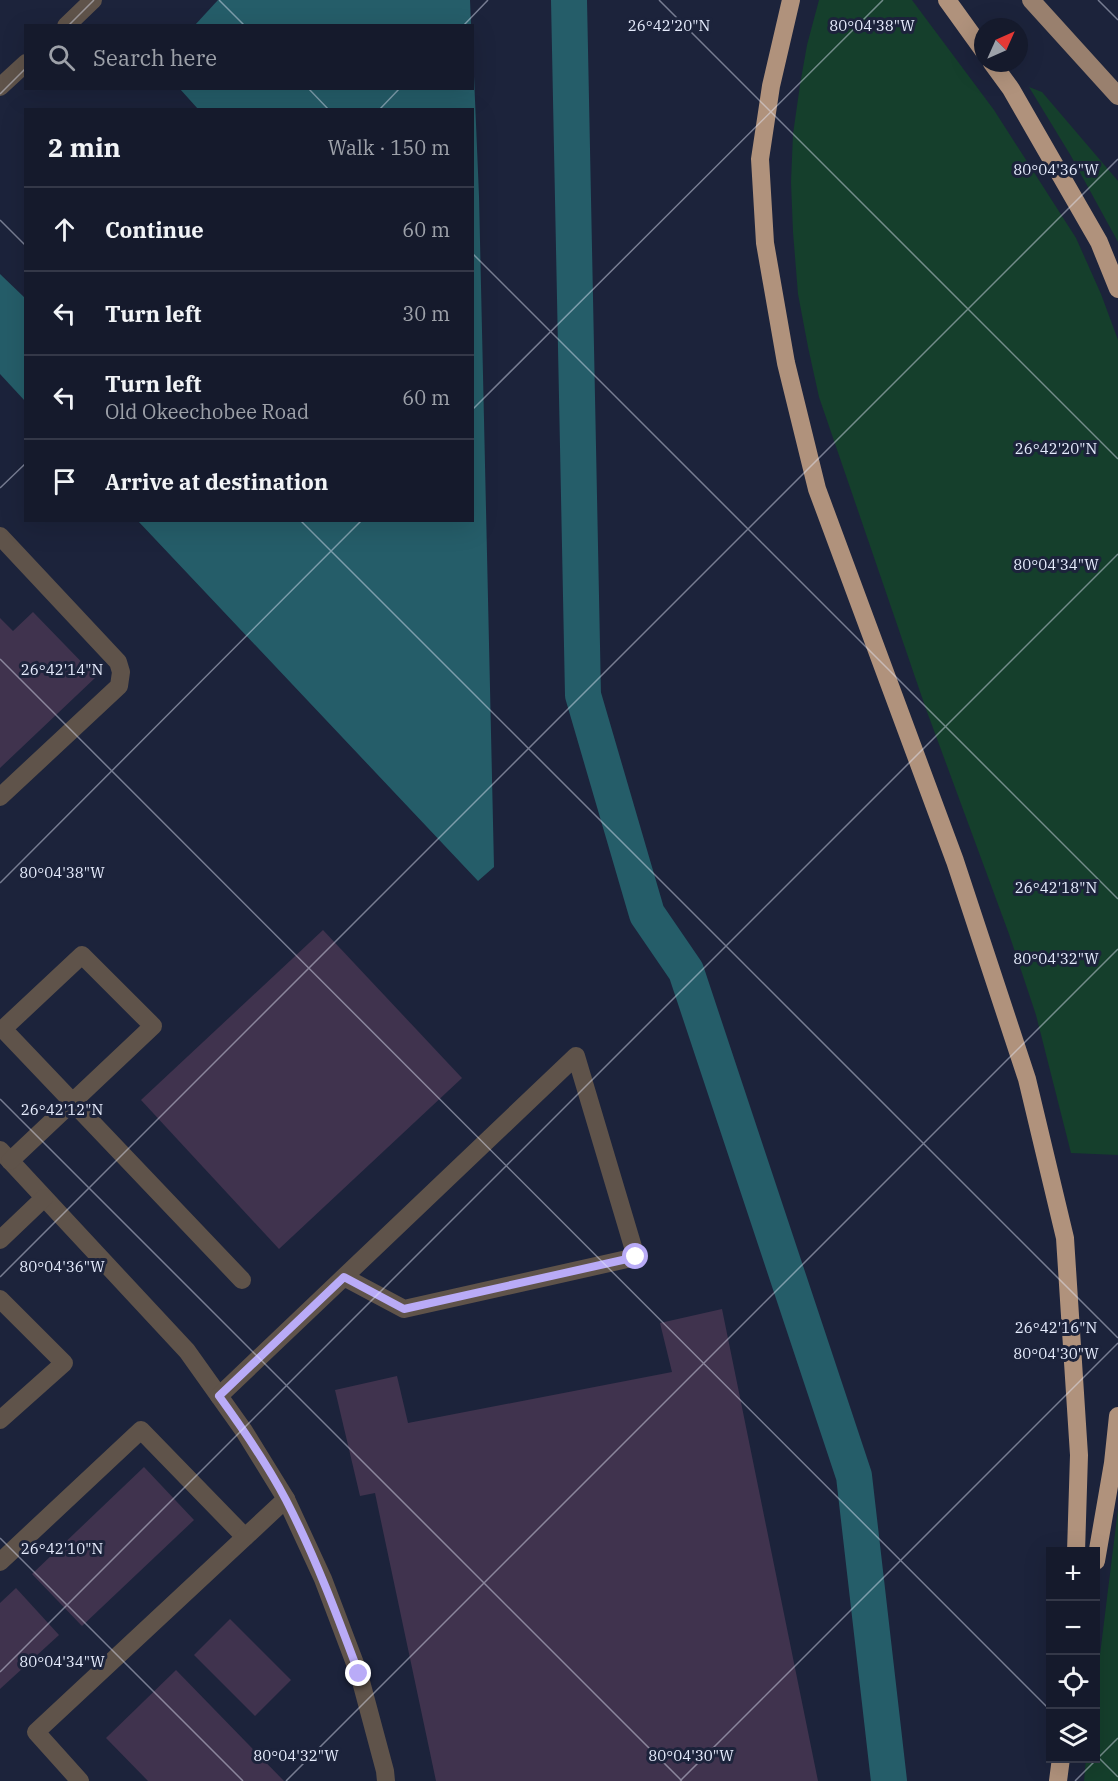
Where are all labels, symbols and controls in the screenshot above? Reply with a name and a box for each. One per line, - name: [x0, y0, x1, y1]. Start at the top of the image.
- text: 26°42'20"N: [628, 16, 710, 35]
- text: 80°04'38"W: [829, 16, 915, 35]
- north arrow: [974, 18, 1028, 72]
- search box: [24, 24, 474, 90]
- icon: search: [45, 41, 78, 74]
- text: Search here: [93, 43, 217, 72]
- text: 2 min: [48, 130, 121, 164]
- text: Walk · 150 m: [328, 134, 450, 161]
- text: 80°04'36"W: [1013, 160, 1099, 179]
- icon: ahead: [48, 213, 81, 246]
- text: Continue: [105, 215, 204, 244]
- text: 60 m: [402, 216, 450, 243]
- icon: left: [48, 297, 81, 330]
- text: Turn left: [105, 299, 201, 328]
- text: 30 m: [402, 300, 450, 327]
- text: Turn left: [105, 369, 201, 398]
- icon: left: [48, 381, 81, 414]
- text: 60 m: [402, 384, 450, 411]
- text: Old Okeechobee Road: [105, 398, 309, 425]
- text: 26°42'20"N: [1015, 439, 1097, 458]
- icon: arrive: [48, 465, 81, 498]
- text: Arrive at destination: [105, 467, 328, 496]
- text: 80°04'34"W: [1013, 555, 1099, 574]
- text: 26°42'14"N: [21, 660, 103, 679]
- text: 80°04'38"W: [19, 863, 105, 882]
- text: 26°42'18"N: [1015, 878, 1097, 897]
- text: 80°04'32"W: [1013, 949, 1099, 968]
- text: 26°42'12"N: [21, 1100, 103, 1119]
- route start: [622, 1243, 648, 1269]
- text: 80°04'36"W: [19, 1257, 105, 1276]
- text: 26°42'16"N: [1015, 1318, 1097, 1337]
- text: 80°04'30"W: [1013, 1344, 1099, 1363]
- text: 26°42'10"N: [21, 1539, 103, 1558]
- map controls: [1046, 1547, 1100, 1763]
- button: +: [1046, 1547, 1100, 1601]
- button: −: [1046, 1601, 1100, 1655]
- text: 80°04'34"W: [19, 1652, 105, 1671]
- button: locate: [1046, 1655, 1100, 1709]
- route end: [345, 1660, 371, 1686]
- button: layers: [1046, 1709, 1100, 1763]
- text: 80°04'32"W: [253, 1746, 339, 1765]
- text: 80°04'30"W: [648, 1746, 734, 1765]

